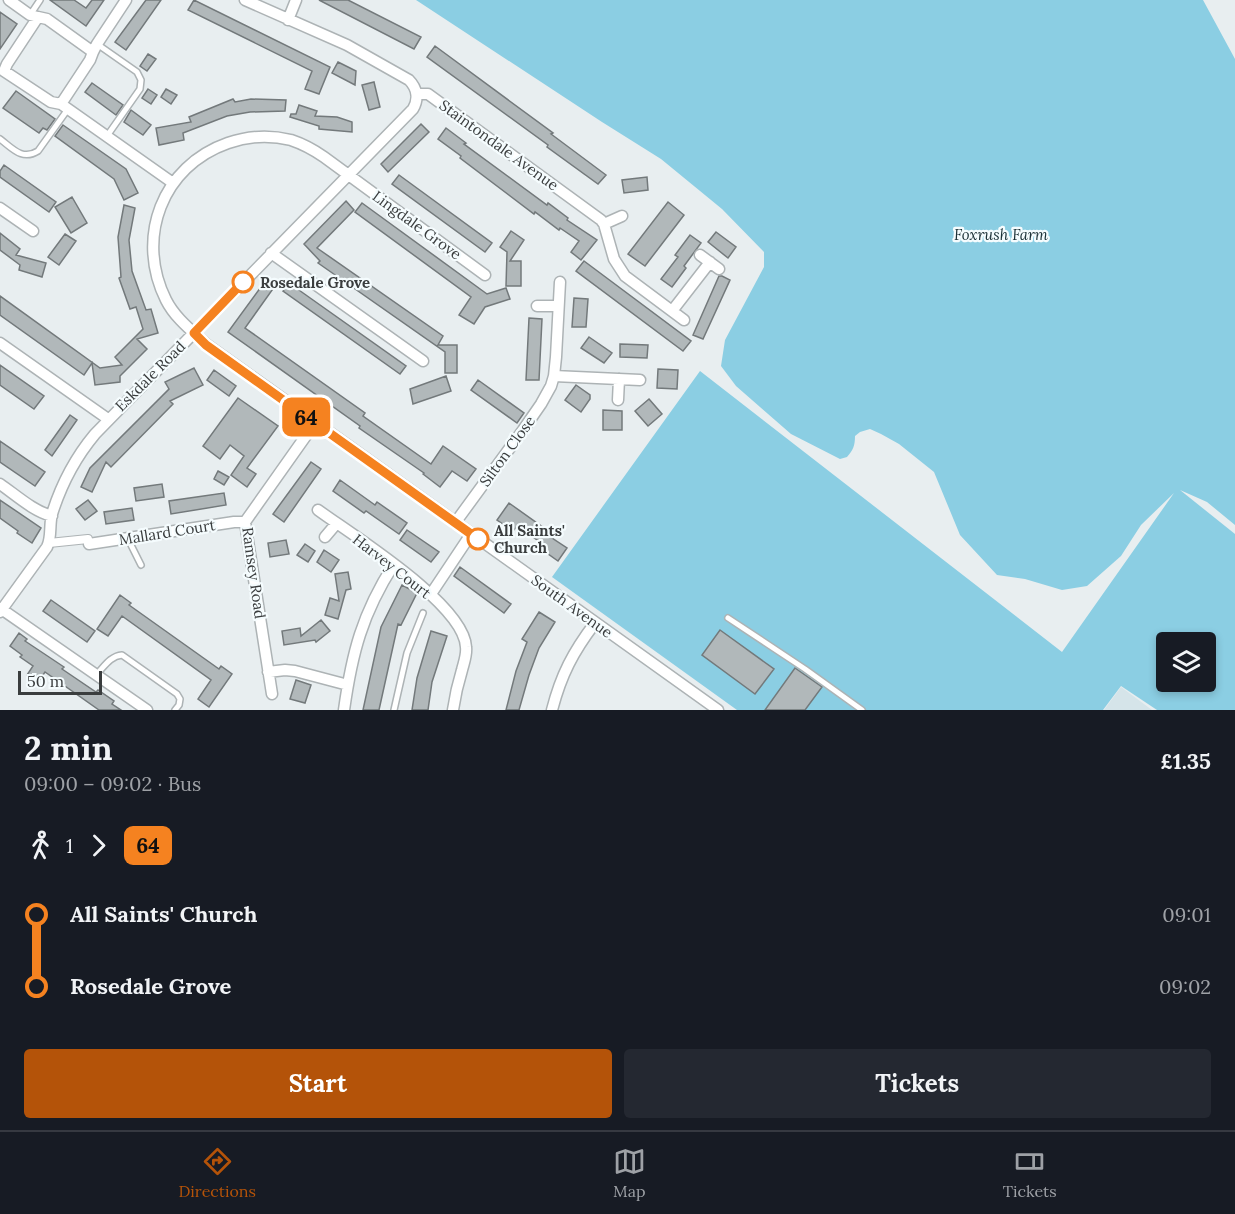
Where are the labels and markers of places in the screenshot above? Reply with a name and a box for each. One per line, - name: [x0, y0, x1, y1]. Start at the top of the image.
- marker: Rosedale Grove: [232, 271, 254, 293]
- place label: Rosedale Grove: [260, 273, 370, 292]
- place label: All Saints' Church: [494, 521, 565, 557]
- marker: All Saints' Church: [467, 528, 489, 550]

